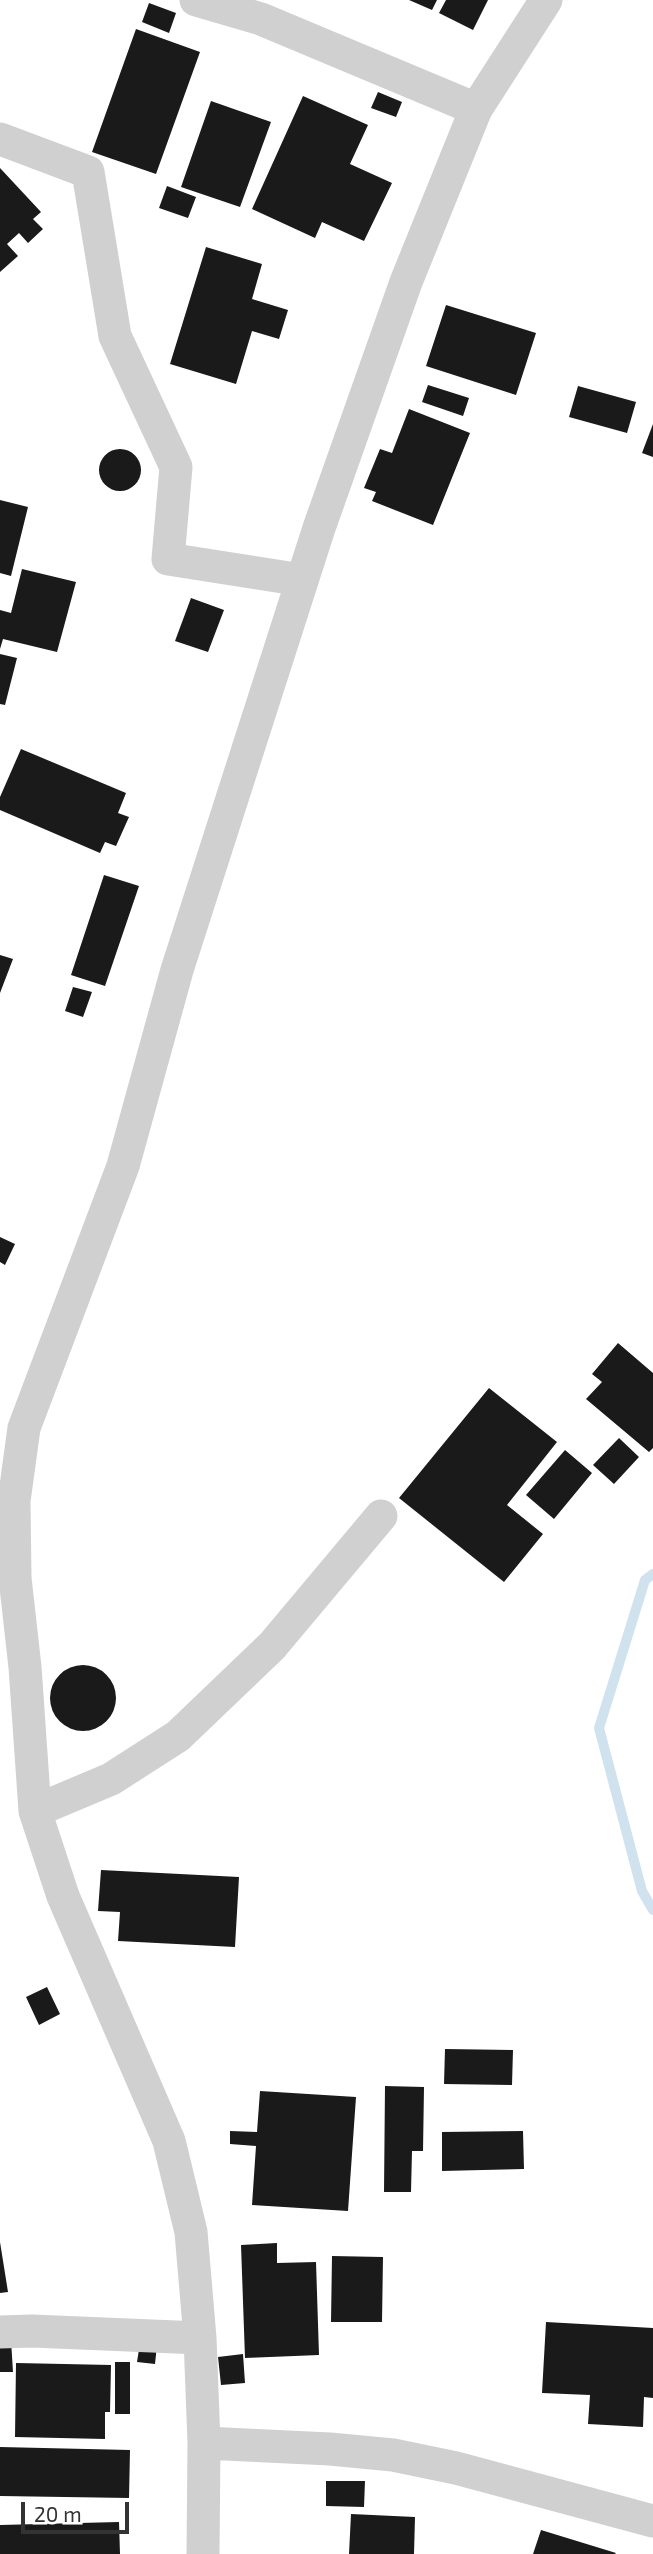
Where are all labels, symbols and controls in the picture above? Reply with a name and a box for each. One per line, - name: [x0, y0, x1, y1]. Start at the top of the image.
- scale bar: [24, 2488, 133, 2532]
- text: 20 m: [34, 2501, 82, 2526]

